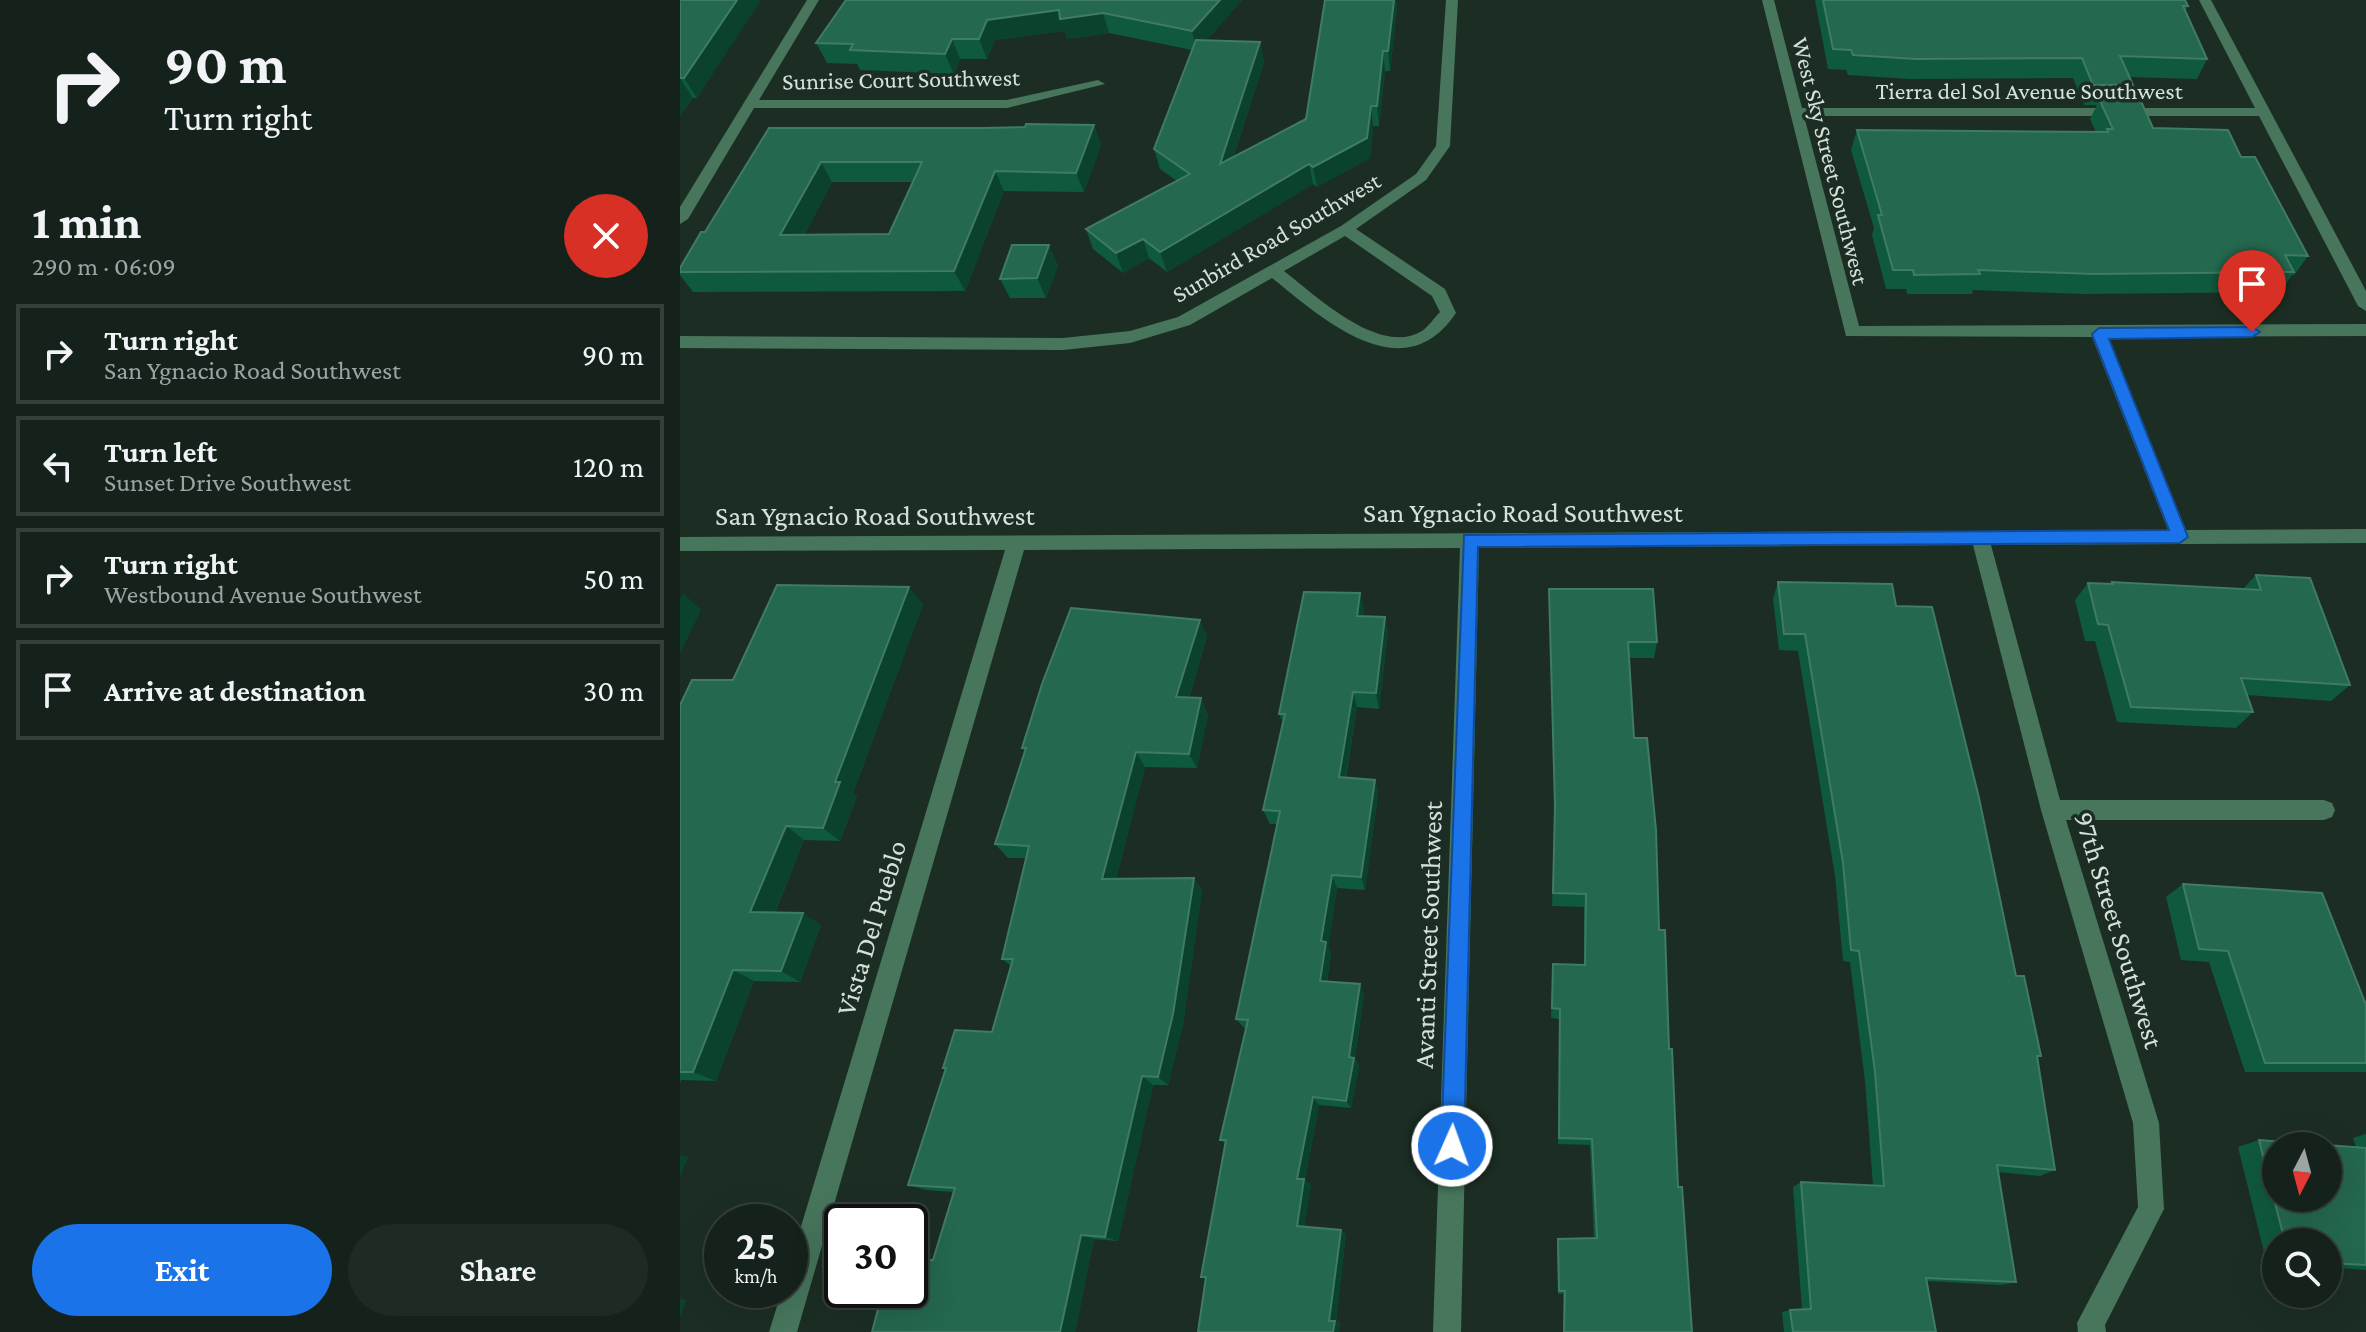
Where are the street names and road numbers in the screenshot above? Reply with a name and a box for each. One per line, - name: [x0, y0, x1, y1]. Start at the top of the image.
- street label: West Sky Street Southwest: [1787, 34, 1875, 289]
- street label: Sunrise Court Southwest: [782, 63, 1021, 95]
- street label: Tierra del Sol Avenue Southwest: [1875, 77, 2184, 104]
- street label: Sunbird Road Southwest: [1167, 166, 1386, 308]
- street label: San Ygnacio Road Southwest: [1363, 497, 1684, 528]
- street label: San Ygnacio Road Southwest: [715, 500, 1036, 531]
- street label: Avanti Street Southwest: [1408, 800, 1448, 1069]
- street label: 97th Street Southwest: [2068, 808, 2170, 1053]
- street label: Vista Del Pueblo: [830, 837, 912, 1019]

